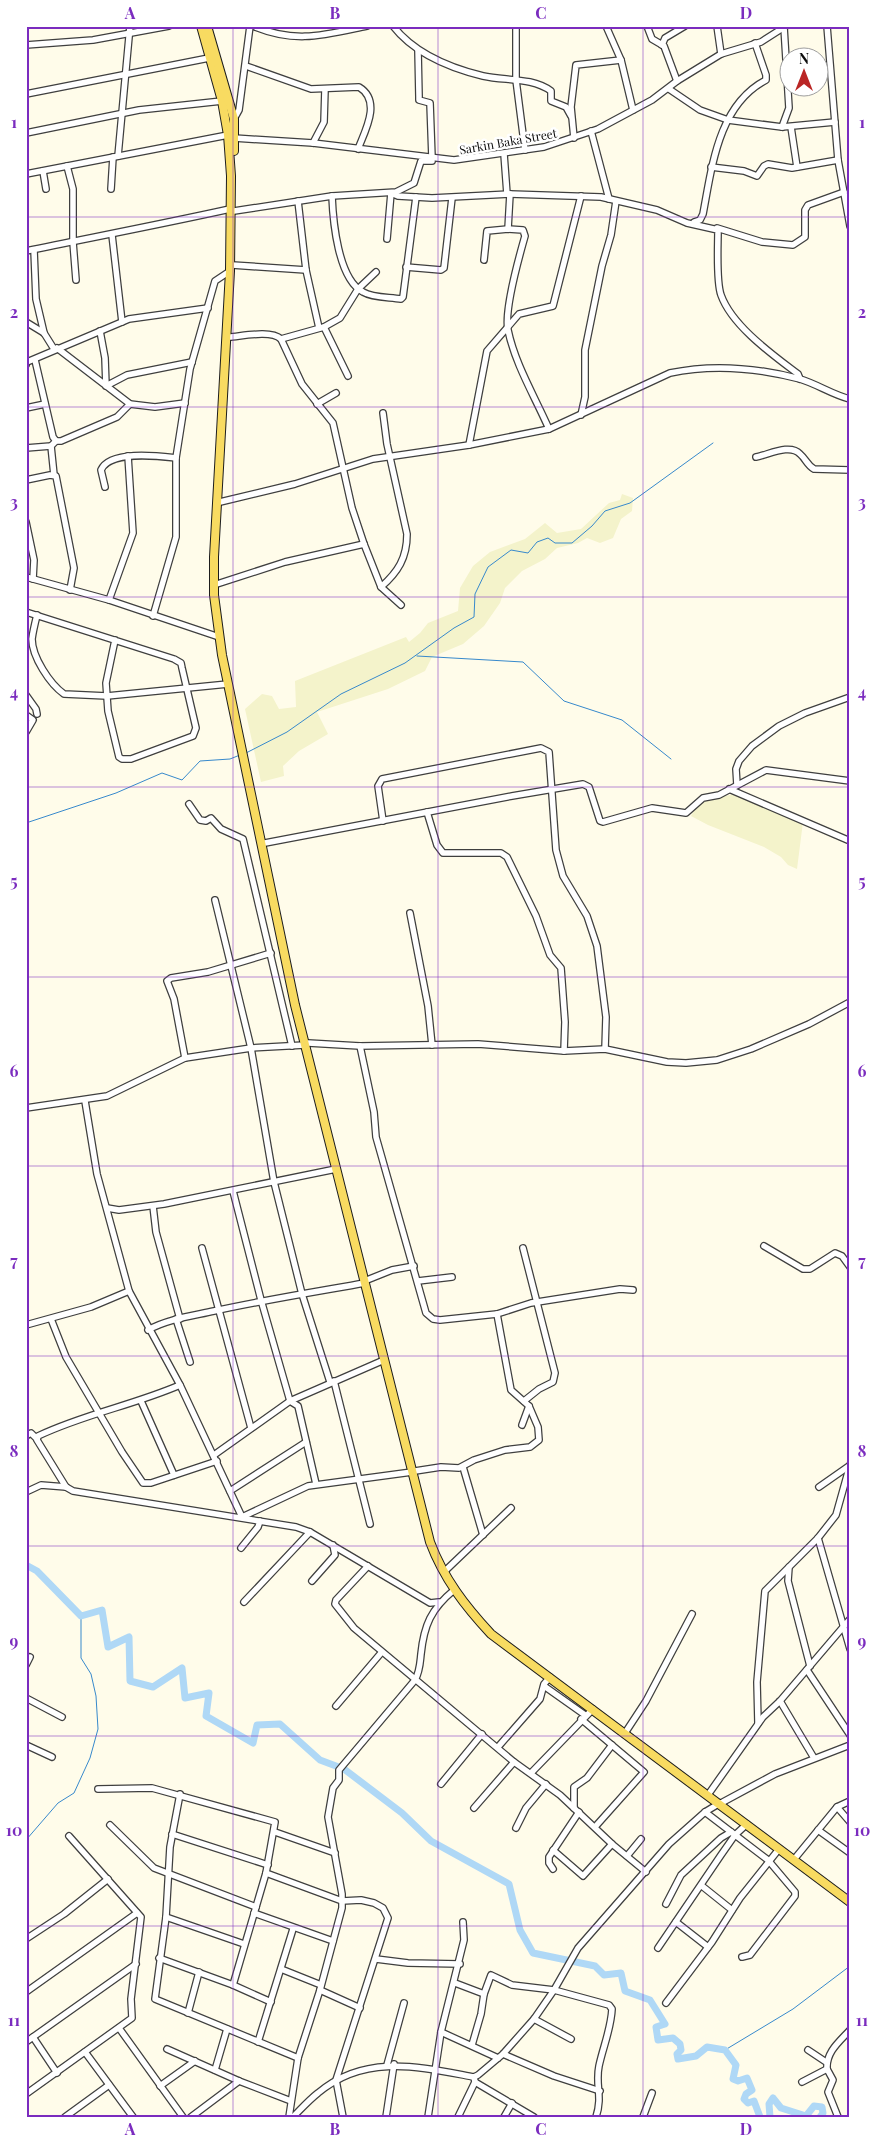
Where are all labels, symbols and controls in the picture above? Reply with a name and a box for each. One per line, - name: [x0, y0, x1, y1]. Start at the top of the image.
- text: A: [124, 2, 136, 23]
- text: B: [330, 2, 341, 23]
- text: C: [535, 2, 547, 23]
- text: D: [740, 2, 752, 23]
- north arrow: [778, 48, 828, 98]
- text: N: [799, 49, 809, 68]
- text: 1: [11, 111, 17, 132]
- text: 1: [859, 111, 865, 132]
- street label: Sarkin Baka Street: [458, 124, 559, 157]
- text: 2: [10, 301, 18, 322]
- text: 2: [858, 301, 866, 322]
- text: 3: [10, 491, 18, 512]
- text: 3: [858, 491, 866, 512]
- text: 4: [10, 681, 18, 702]
- text: 4: [858, 681, 866, 702]
- text: 5: [10, 870, 18, 891]
- text: 5: [858, 870, 866, 891]
- text: 6: [10, 1060, 19, 1081]
- text: 6: [858, 1060, 867, 1081]
- text: 7: [10, 1250, 18, 1271]
- text: 7: [858, 1250, 866, 1271]
- text: 8: [10, 1440, 19, 1461]
- text: 8: [858, 1440, 867, 1461]
- text: 9: [10, 1630, 19, 1651]
- text: 9: [858, 1630, 867, 1651]
- text: 10: [6, 1819, 22, 1840]
- text: 10: [854, 1819, 870, 1840]
- text: 11: [8, 2009, 20, 2030]
- text: 11: [856, 2009, 868, 2030]
- text: A: [124, 2118, 136, 2139]
- text: B: [330, 2118, 341, 2139]
- text: C: [535, 2118, 547, 2139]
- text: D: [740, 2118, 752, 2139]

